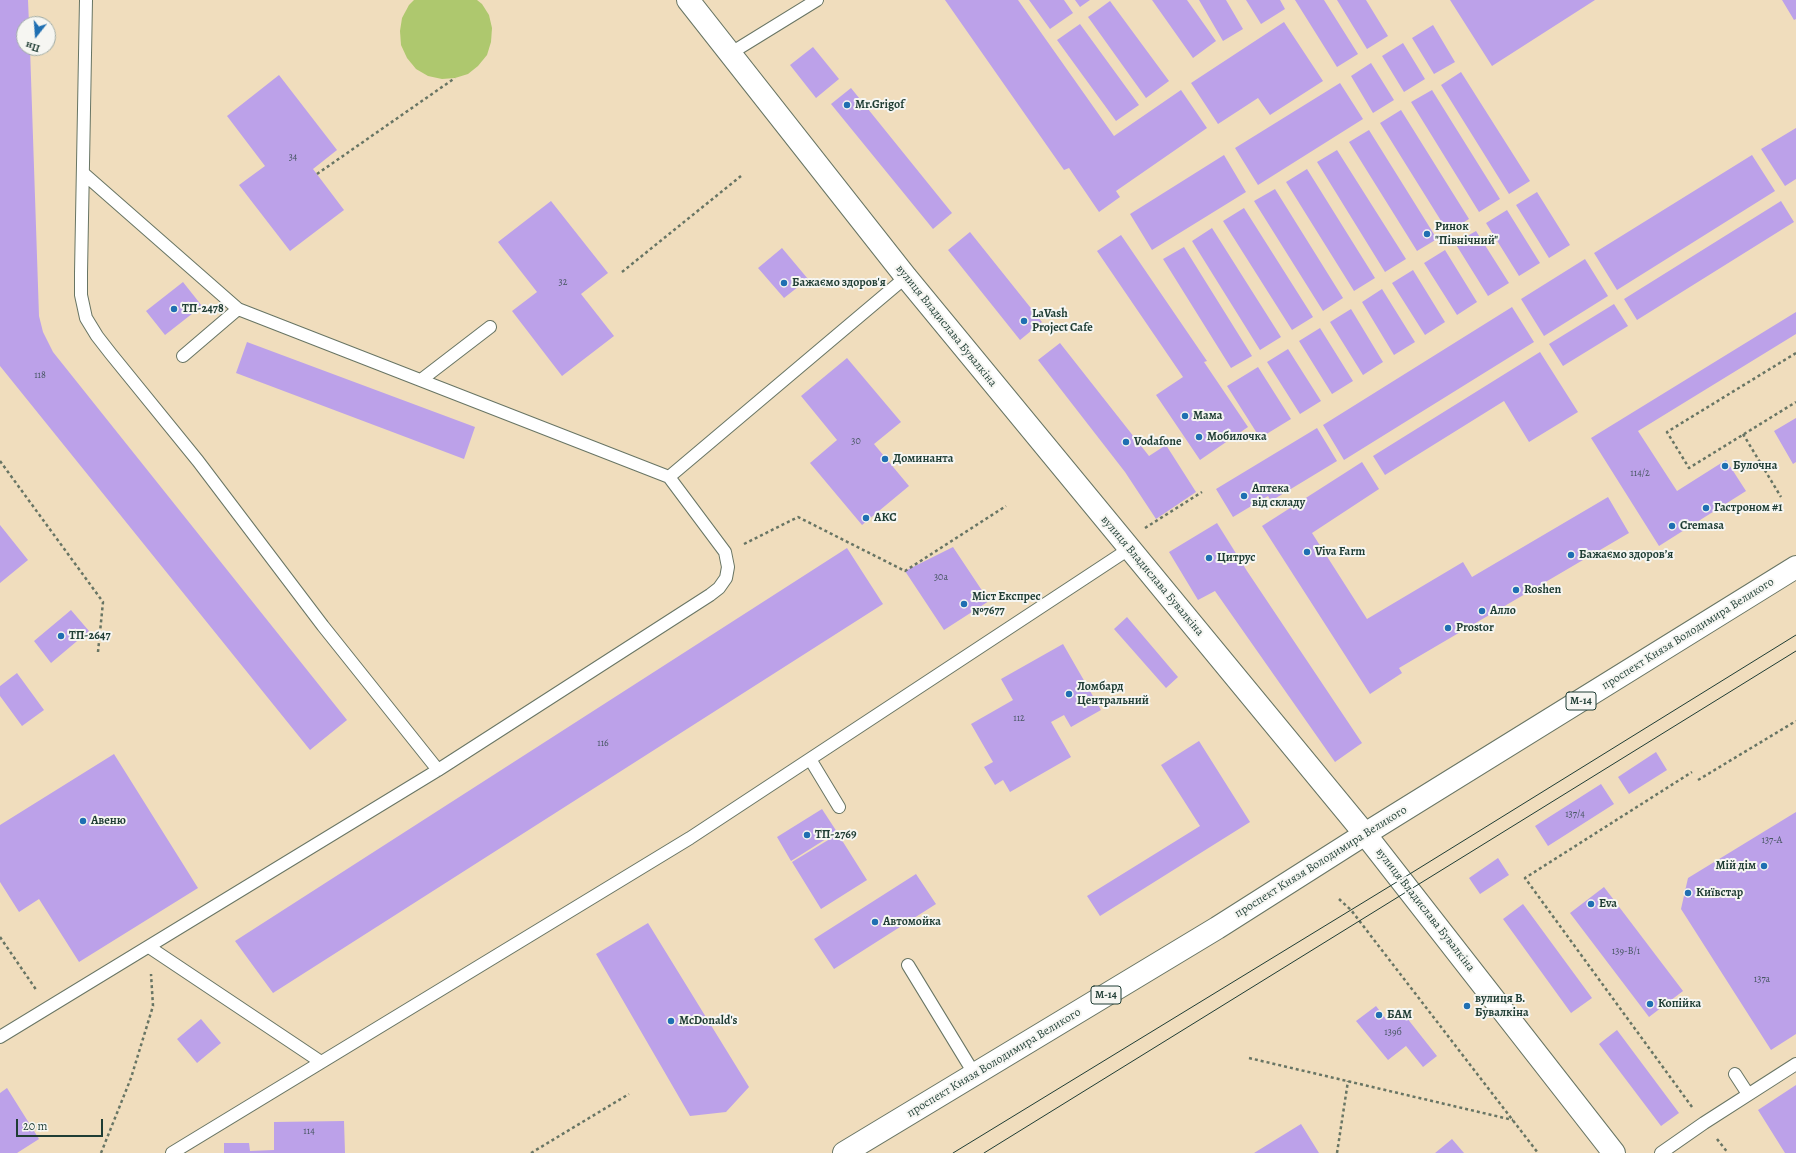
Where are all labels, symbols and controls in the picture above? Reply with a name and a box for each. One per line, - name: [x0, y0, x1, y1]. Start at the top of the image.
- north arrow: [16, 16, 56, 56]
- text: Пн: [24, 38, 42, 56]
- place label: Mr.Grigof: [855, 98, 904, 112]
- marker: Mr.Grigof: [842, 100, 852, 110]
- house number: 34: [289, 152, 297, 164]
- place label: Ринок "Північний": [1435, 220, 1498, 248]
- marker: Ринок "Північний": [1422, 229, 1432, 239]
- street label: вулиця Владислава Бувалкіна: [892, 262, 1000, 390]
- place label: Бажаємо здоров'я: [792, 276, 886, 290]
- house number: 32: [559, 277, 567, 289]
- marker: Бажаємо здоров'я: [779, 278, 789, 288]
- place label: ТП-2478: [182, 302, 224, 316]
- marker: ТП-2478: [169, 304, 179, 314]
- place label: LaVash Project Cafe: [1032, 307, 1093, 335]
- marker: LaVash Project Cafe: [1019, 316, 1029, 326]
- house number: 118: [34, 370, 46, 382]
- place label: Мама: [1193, 409, 1222, 423]
- marker: Мама: [1180, 411, 1190, 421]
- place label: Мобилочка: [1207, 430, 1267, 444]
- marker: Мобилочка: [1194, 432, 1204, 442]
- place label: Vodafone: [1134, 435, 1182, 449]
- house number: 30: [851, 436, 861, 448]
- marker: Vodafone: [1121, 437, 1131, 447]
- place label: Доминанта: [893, 452, 954, 466]
- marker: Доминанта: [880, 454, 890, 464]
- place label: Булочна: [1733, 459, 1777, 473]
- marker: Булочна: [1720, 461, 1730, 471]
- house number: 114/2: [1630, 468, 1650, 480]
- place label: Аптека від складу: [1252, 482, 1305, 510]
- marker: Аптека від складу: [1239, 491, 1249, 501]
- place label: Гастроном #1: [1714, 501, 1783, 515]
- marker: Гастроном #1: [1701, 503, 1711, 513]
- place label: АКС: [874, 511, 897, 525]
- marker: АКС: [861, 513, 871, 523]
- street label: вулиця Владислава Бувалкіна: [1097, 513, 1207, 639]
- place label: Cremasa: [1680, 519, 1724, 533]
- marker: Cremasa: [1667, 521, 1677, 531]
- place label: Viva Farm: [1315, 545, 1365, 559]
- marker: Viva Farm: [1302, 547, 1312, 557]
- place label: Бажаємо здоровʼя: [1579, 548, 1673, 562]
- marker: Бажаємо здоровʼя: [1566, 550, 1576, 560]
- place label: Цитрус: [1217, 551, 1255, 565]
- marker: Цитрус: [1204, 553, 1214, 563]
- house number: 30а: [934, 572, 948, 584]
- street label: проспект Князя Володимира Великого: [1599, 575, 1777, 693]
- place label: Roshen: [1524, 583, 1561, 597]
- marker: Roshen: [1511, 585, 1521, 595]
- place label: Міст Експрес №7677: [972, 590, 1041, 618]
- marker: Міст Експрес №7677: [959, 599, 969, 609]
- place label: Алло: [1490, 604, 1516, 618]
- marker: Алло: [1477, 606, 1487, 616]
- place label: Prostor: [1456, 621, 1494, 635]
- marker: Prostor: [1443, 623, 1453, 633]
- place label: ТП-2647: [69, 629, 111, 643]
- marker: ТП-2647: [56, 631, 66, 641]
- place label: Ломбард Центральний: [1077, 680, 1149, 708]
- marker: Ломбард Центральний: [1064, 689, 1074, 699]
- road number: М-14: [1566, 692, 1596, 710]
- house number: 112: [1013, 713, 1025, 725]
- house number: 116: [597, 738, 609, 750]
- street label: проспект Князя Володимира Великого: [1232, 803, 1410, 921]
- house number: 137/4: [1565, 809, 1585, 821]
- place label: Авеню: [91, 814, 126, 828]
- marker: Авеню: [78, 816, 88, 826]
- place label: ТП-2769: [815, 828, 856, 842]
- marker: ТП-2769: [802, 830, 812, 840]
- house number: 137-А: [1762, 835, 1782, 847]
- street label: вулиця Владислава Бувалкіна: [1372, 845, 1478, 975]
- place label: Мій дім: [1715, 859, 1756, 873]
- marker: Мій дім: [1759, 861, 1769, 871]
- place label: Київстар: [1696, 886, 1743, 900]
- marker: Київстар: [1683, 888, 1693, 898]
- place label: Eva: [1599, 897, 1617, 911]
- marker: Eva: [1586, 899, 1596, 909]
- place label: Автомойка: [883, 915, 941, 929]
- marker: Автомойка: [870, 917, 880, 927]
- house number: 139-В/1: [1612, 946, 1640, 958]
- house number: 137а: [1754, 974, 1770, 986]
- road number: М-14: [1091, 986, 1121, 1004]
- place label: вулиця В. Бувалкіна: [1475, 992, 1529, 1020]
- place label: Копійка: [1658, 997, 1701, 1011]
- marker: Копійка: [1645, 999, 1655, 1009]
- marker: вулиця В. Бувалкіна: [1462, 1001, 1472, 1011]
- street label: проспект Князя Володимира Великого: [904, 1005, 1084, 1121]
- place label: БАМ: [1387, 1008, 1412, 1022]
- marker: БАМ: [1374, 1010, 1384, 1020]
- place label: McDonald's: [679, 1014, 737, 1028]
- marker: McDonald's: [666, 1016, 676, 1026]
- house number: 139б: [1384, 1027, 1402, 1039]
- scale bar: [18, 1111, 105, 1137]
- text: 20 m: [23, 1118, 47, 1134]
- house number: 114: [303, 1126, 315, 1138]

